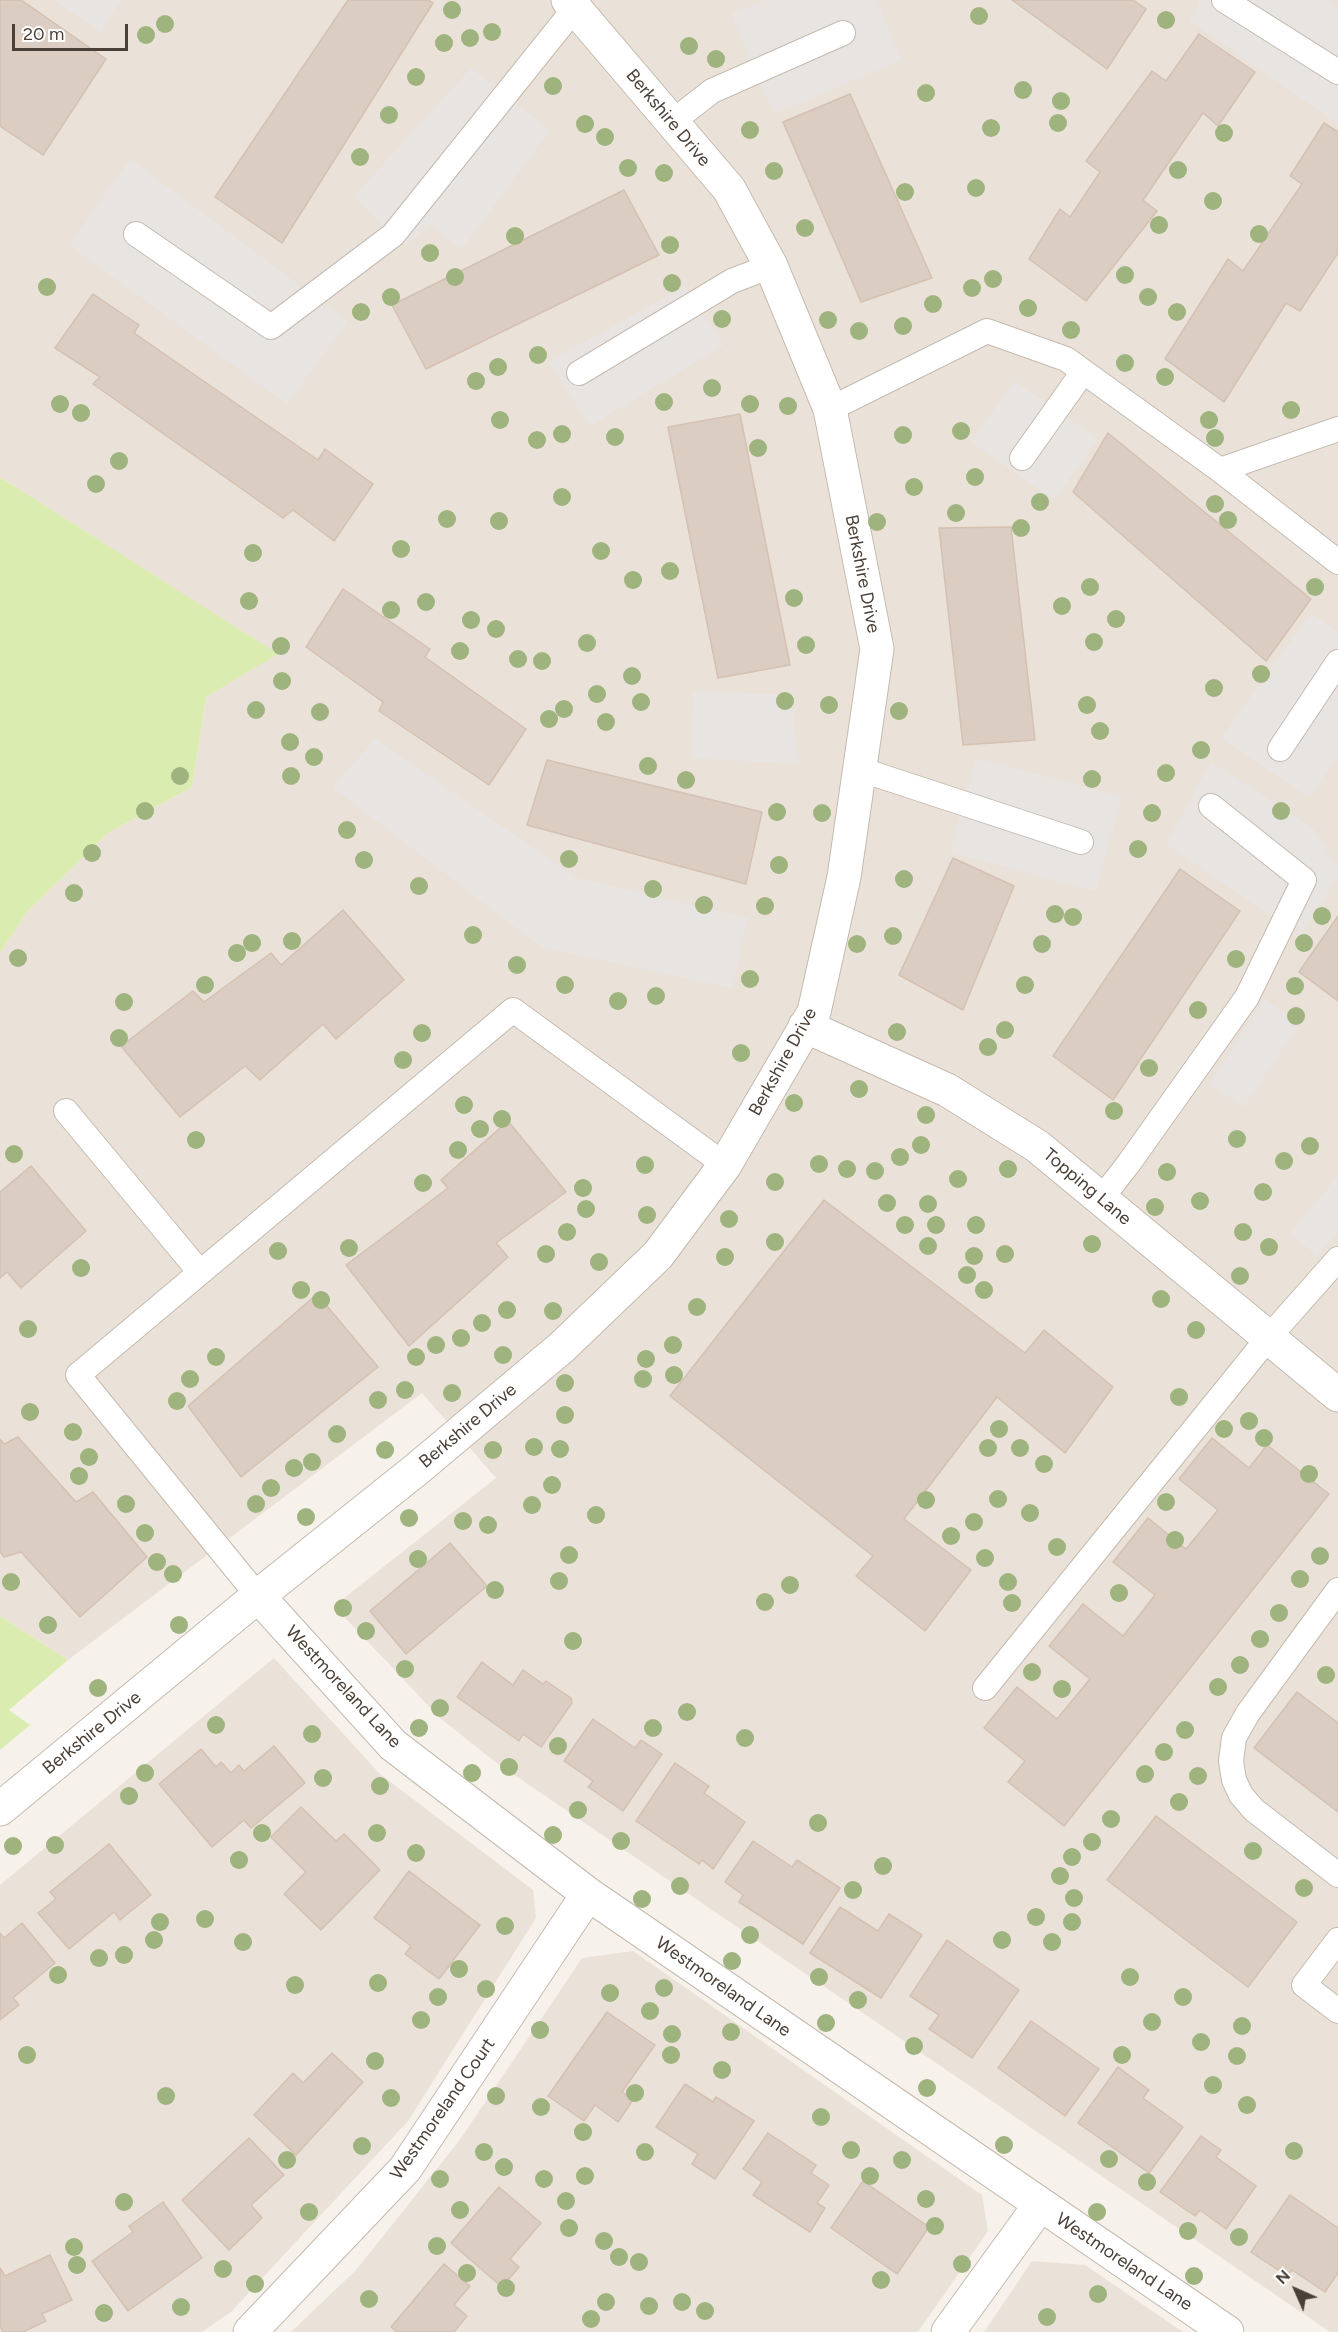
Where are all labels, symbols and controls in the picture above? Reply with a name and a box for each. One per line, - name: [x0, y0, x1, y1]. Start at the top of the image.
- scale bar: [15, 12, 130, 50]
- text: 20 m: [23, 23, 64, 45]
- street label: Berkshire Drive: [621, 65, 715, 171]
- street label: Berkshire Drive: [840, 513, 884, 635]
- street label: Berkshire Drive: [744, 1004, 822, 1120]
- street label: Topping Lane: [1039, 1144, 1135, 1230]
- street label: Berkshire Drive: [415, 1379, 521, 1473]
- street label: Westmoreland Lane: [281, 1621, 405, 1753]
- street label: Berkshire Drive: [38, 1687, 146, 1779]
- street label: Westmoreland Lane: [651, 1932, 795, 2042]
- street label: Westmoreland Court: [386, 2034, 500, 2184]
- street label: Westmoreland Lane: [1052, 2208, 1196, 2316]
- north arrow: [1266, 2260, 1326, 2320]
- text: N: [1272, 2266, 1294, 2288]

